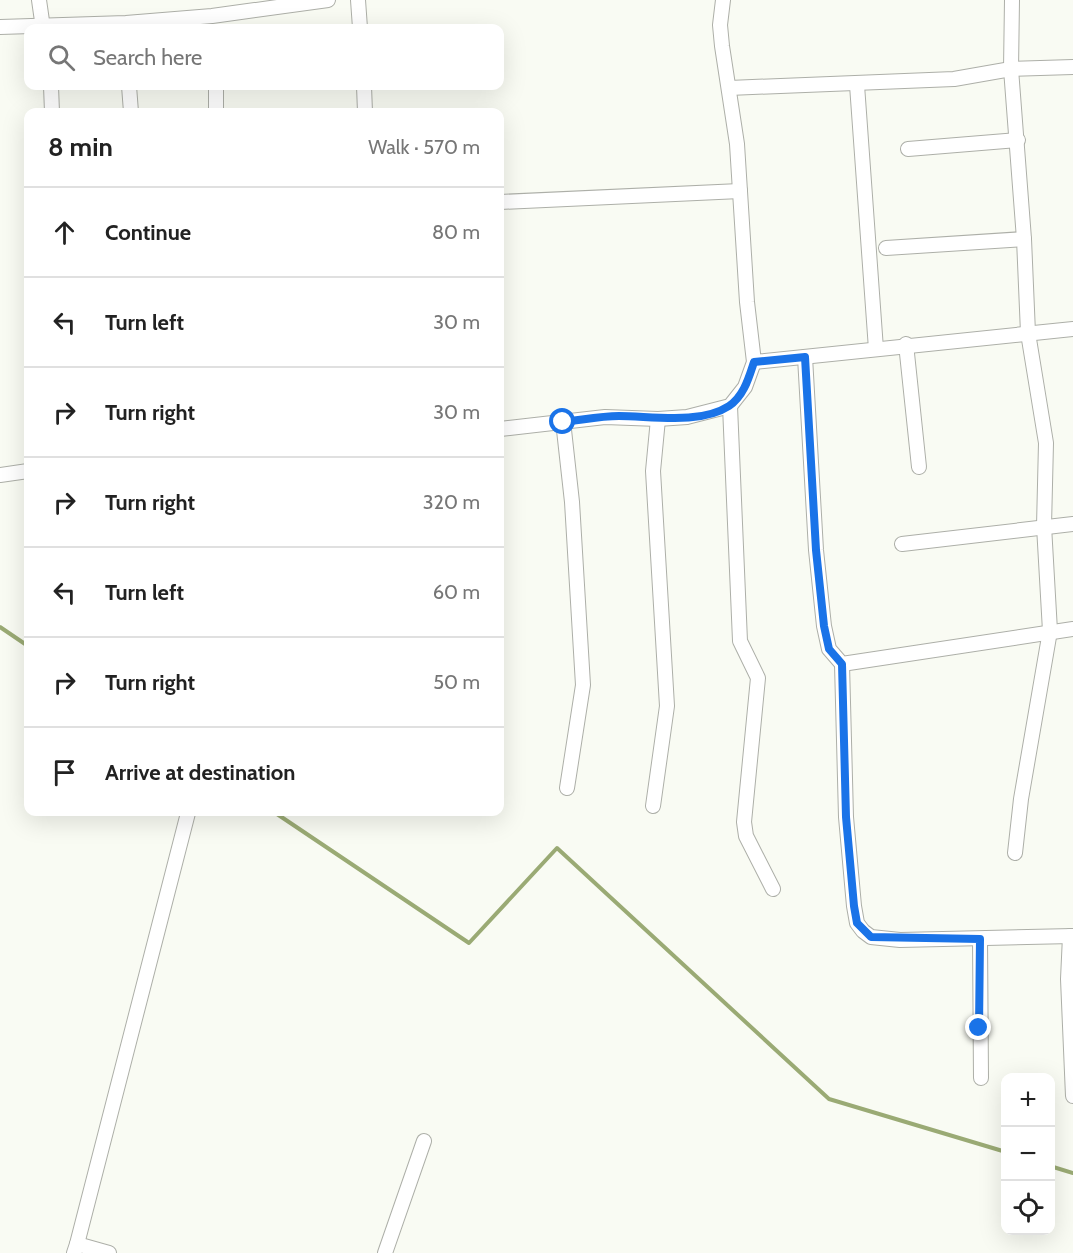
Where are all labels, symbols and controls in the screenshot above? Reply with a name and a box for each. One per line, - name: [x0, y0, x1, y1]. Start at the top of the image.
- search box: [24, 24, 504, 90]
- icon: search: [45, 41, 78, 74]
- text: Search here: [93, 44, 202, 71]
- text: 8 min: [48, 131, 113, 163]
- text: Walk · 570 m: [368, 135, 480, 159]
- icon: ahead: [48, 216, 81, 249]
- text: Continue: [105, 219, 191, 246]
- text: 80 m: [432, 220, 480, 244]
- icon: left: [48, 306, 81, 339]
- text: Turn left: [105, 309, 184, 336]
- text: 30 m: [433, 310, 480, 334]
- icon: right: [48, 396, 81, 429]
- text: Turn right: [105, 399, 195, 426]
- text: 30 m: [433, 400, 480, 424]
- route start: [549, 408, 575, 434]
- icon: right: [48, 486, 81, 519]
- text: Turn right: [105, 489, 195, 516]
- text: 320 m: [423, 490, 480, 514]
- icon: left: [48, 576, 81, 609]
- text: Turn left: [105, 579, 184, 606]
- text: 60 m: [433, 580, 480, 604]
- icon: right: [48, 666, 81, 699]
- text: Turn right: [105, 669, 195, 696]
- text: 50 m: [433, 670, 480, 694]
- icon: arrive: [48, 756, 81, 789]
- text: Arrive at destination: [105, 759, 295, 786]
- route end: [965, 1014, 991, 1040]
- map controls: [1001, 1073, 1055, 1235]
- button: +: [1001, 1073, 1055, 1127]
- button: −: [1001, 1127, 1055, 1181]
- button: locate: [1001, 1181, 1055, 1235]

